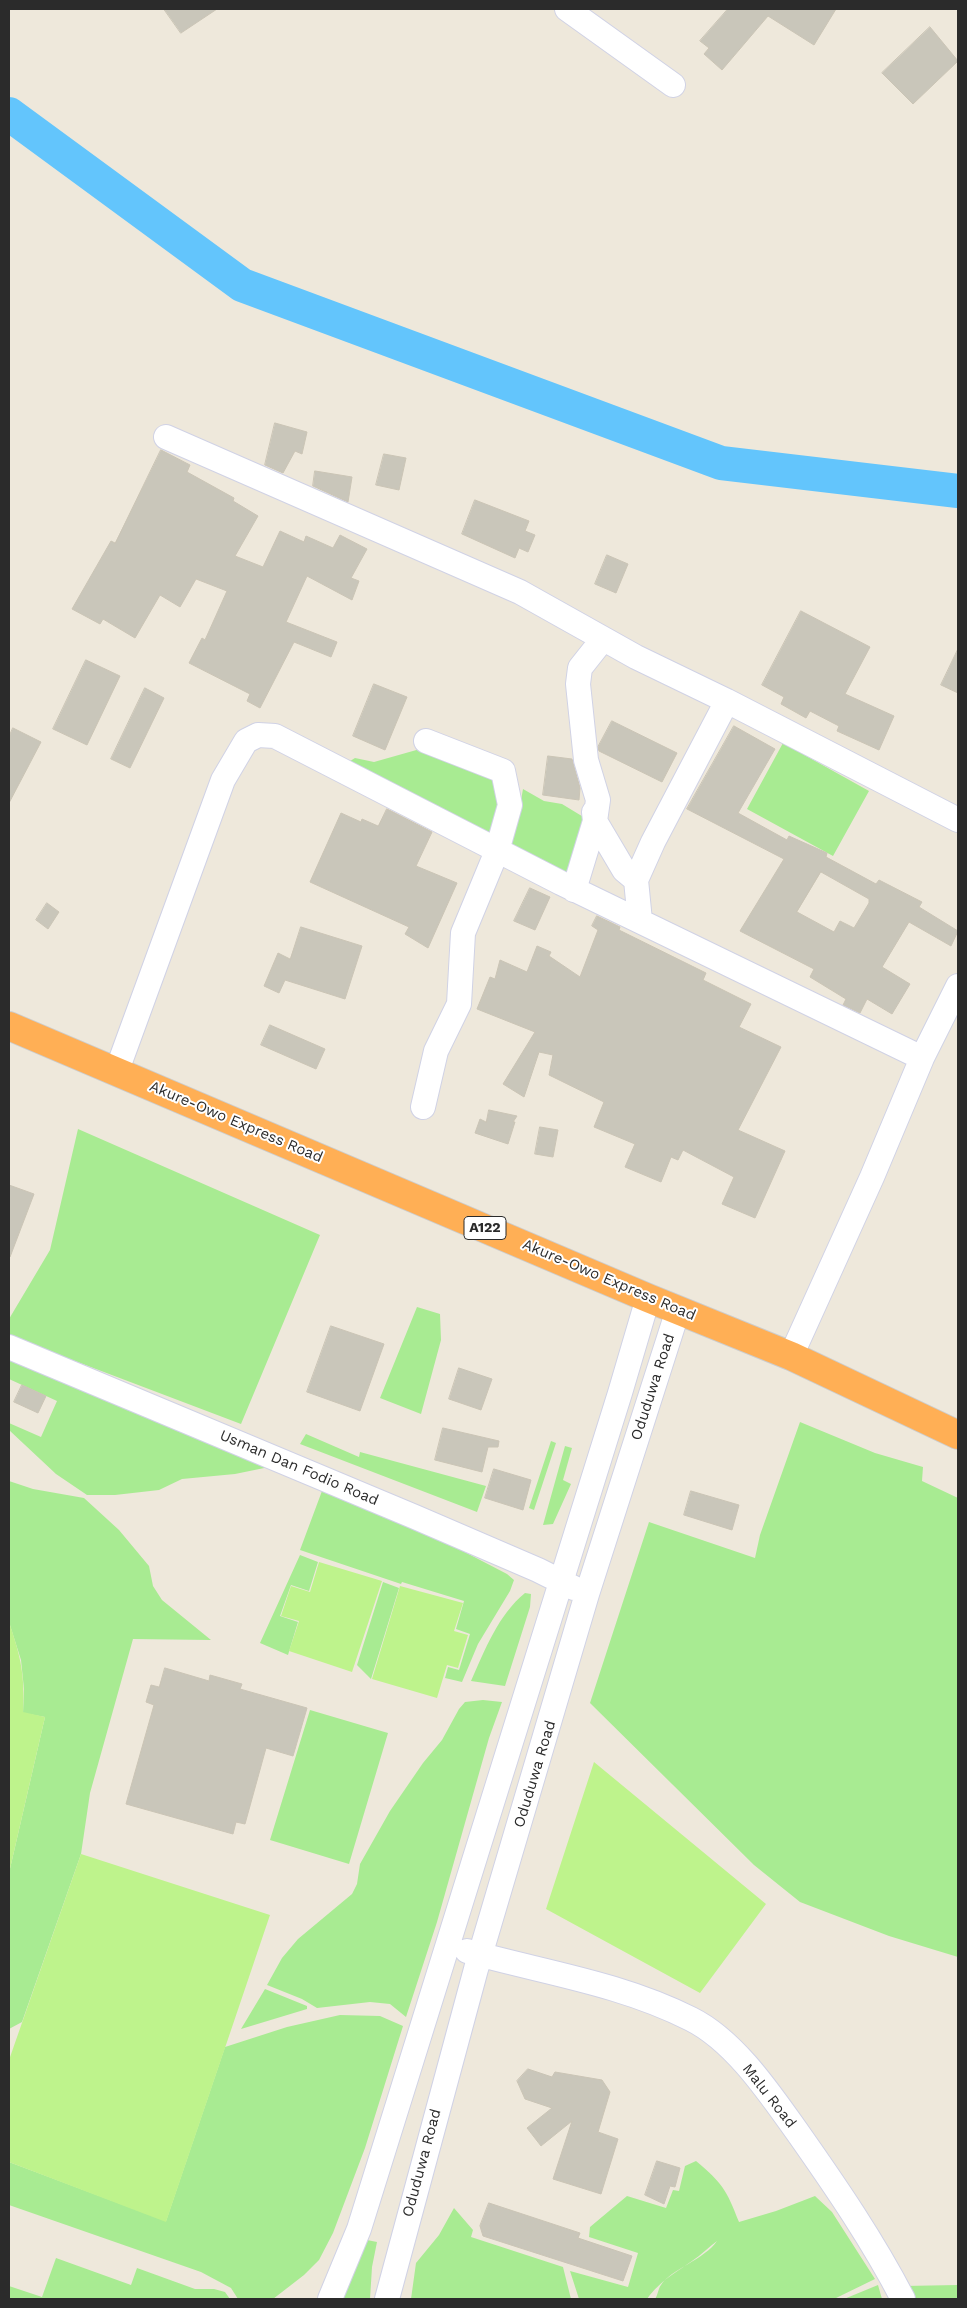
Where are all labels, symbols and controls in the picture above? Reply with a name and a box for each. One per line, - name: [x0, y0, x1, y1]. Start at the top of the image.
- street label: Akure-Owo Express Road: [147, 1077, 325, 1167]
- road number: A122: [464, 1216, 506, 1240]
- street label: Akure-Owo Express Road: [520, 1235, 698, 1325]
- street label: Oduduwa Road: [627, 1331, 679, 1443]
- street label: Usman Dan Fodio Road: [217, 1426, 381, 1510]
- street label: Oduduwa Road: [510, 1718, 560, 1830]
- street label: Malu Road: [738, 2060, 800, 2132]
- street label: Oduduwa Road: [399, 2107, 445, 2219]

